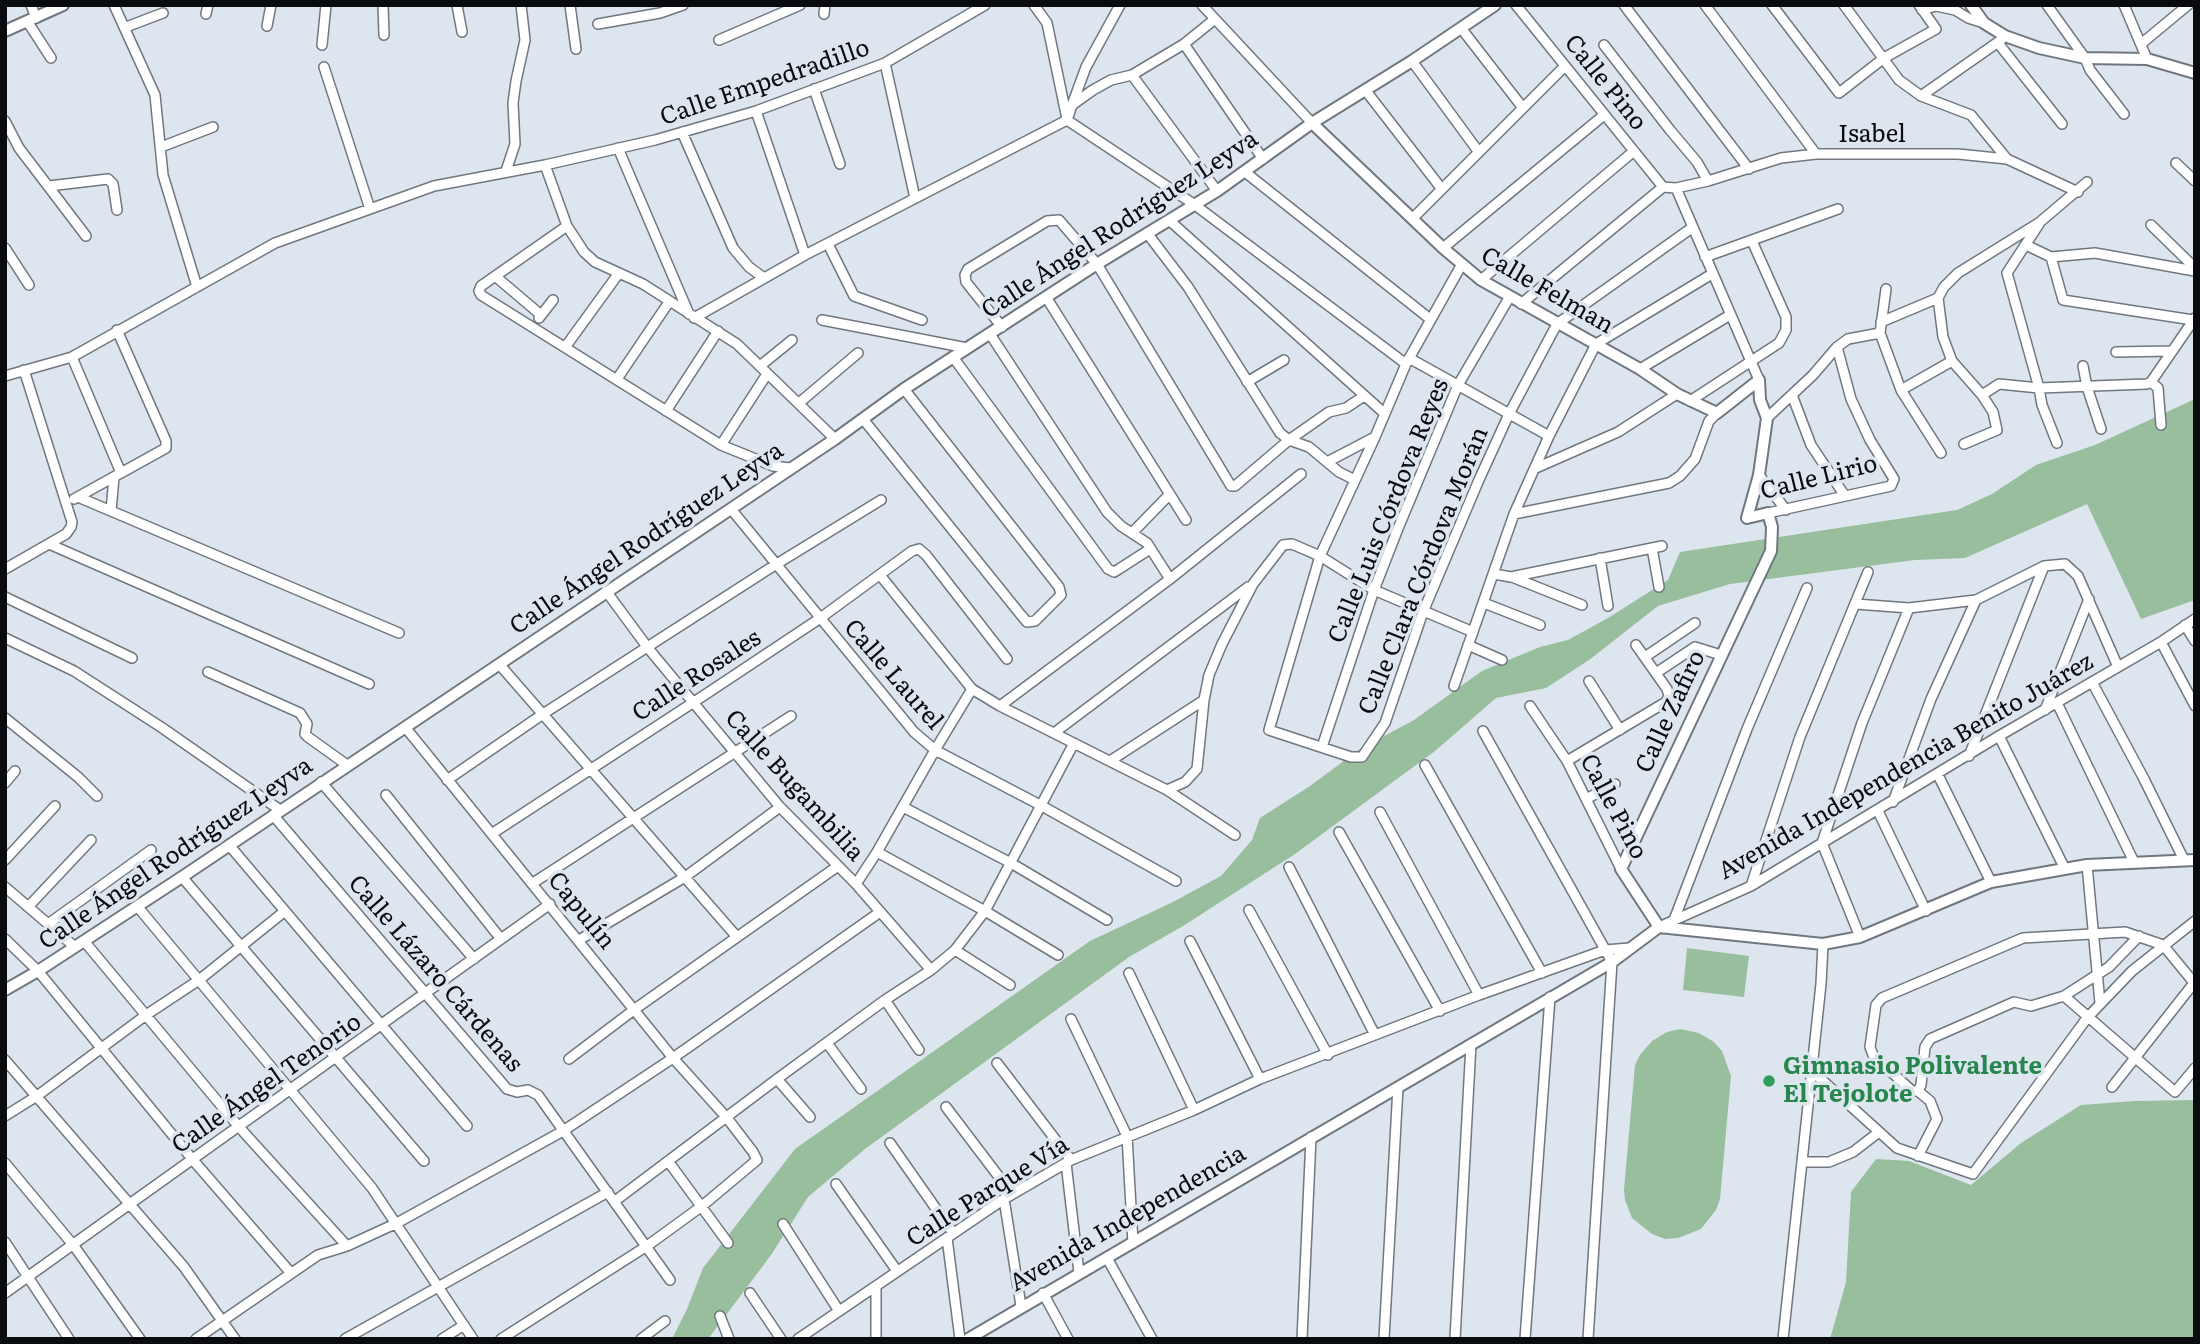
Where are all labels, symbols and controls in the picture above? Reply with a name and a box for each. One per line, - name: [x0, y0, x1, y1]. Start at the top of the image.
- street label: Calle Pino: [1558, 29, 1652, 137]
- street label: Calle Empedradillo: [657, 34, 873, 132]
- street label: Isabel: [1838, 121, 1906, 149]
- street label: Calle Ángel Rodríguez Leyva: [976, 125, 1264, 325]
- street label: Calle Felman: [1476, 241, 1618, 341]
- street label: Calle Luis Córdova Reyes: [1323, 375, 1455, 647]
- street label: Calle Clara Córdova Morán: [1353, 423, 1495, 719]
- street label: Calle Ángel Rodríguez Leyva: [505, 437, 789, 641]
- street label: Calle Lirio: [1758, 450, 1880, 506]
- street label: Calle Laurel: [837, 614, 949, 736]
- street label: Calle Rosales: [627, 624, 767, 728]
- street label: Calle Zafiro: [1630, 646, 1712, 778]
- street label: Avenida Independencia Benito Juárez: [1713, 648, 2099, 886]
- street label: Calle Bugambilia: [719, 704, 869, 868]
- street label: Calle Pino: [1573, 750, 1653, 864]
- street label: Calle Ángel Rodríguez Leyva: [34, 752, 318, 956]
- street label: Capulín: [541, 867, 621, 955]
- street label: Calle Lázaro Cárdenas: [342, 870, 528, 1078]
- street label: Calle Ángel Tenorio: [167, 1008, 367, 1160]
- place label: Gimnasio Polivalente El Tejolote: [1783, 1053, 2042, 1109]
- marker: Gimnasio Polivalente El Tejolote: [1761, 1073, 1777, 1089]
- street label: Calle Parque Vía: [902, 1131, 1074, 1253]
- street label: Avenida Independencia: [1005, 1140, 1251, 1298]

